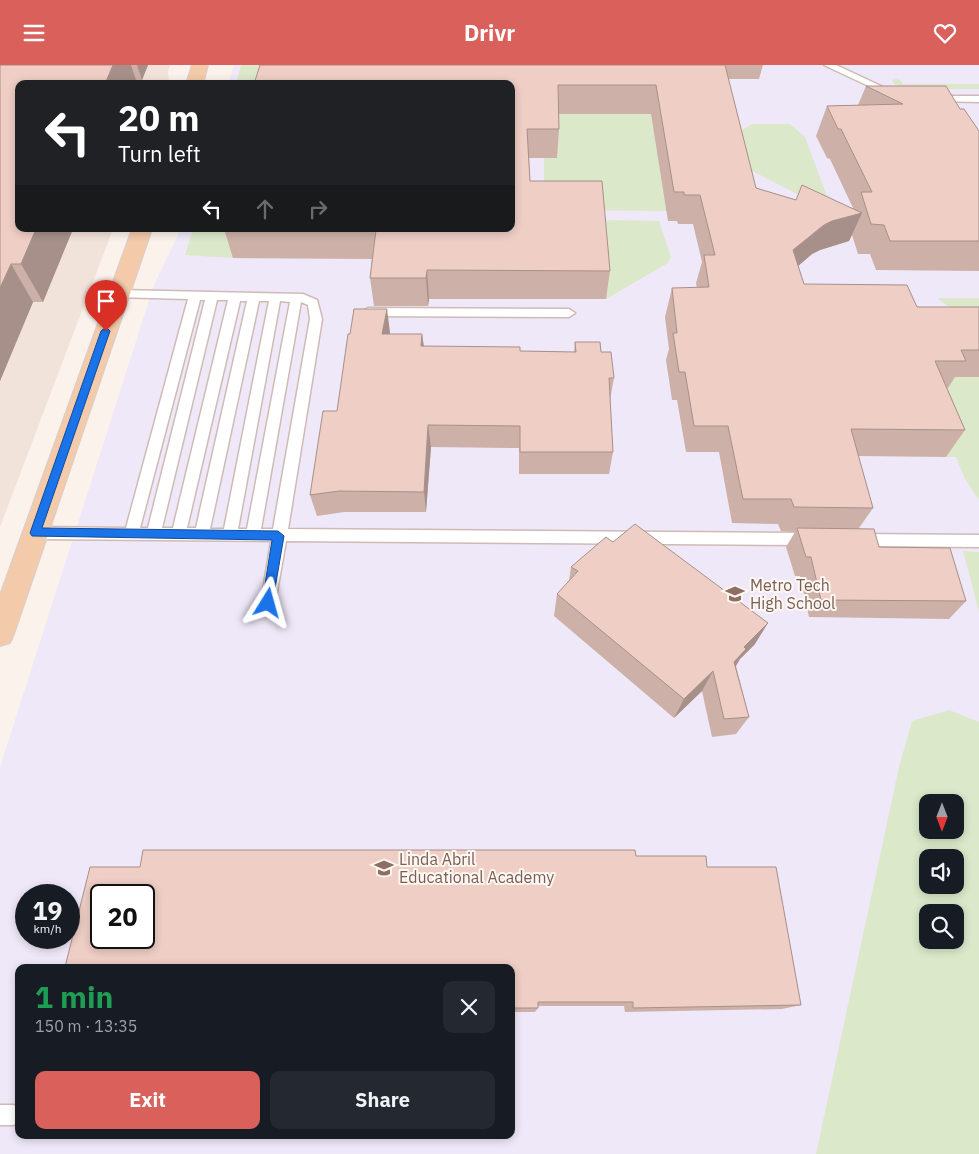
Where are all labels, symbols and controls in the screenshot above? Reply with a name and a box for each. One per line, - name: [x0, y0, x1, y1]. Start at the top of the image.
- text: Drivr: [464, 18, 515, 47]
- icon: menu: [20, 19, 48, 47]
- icon: heart: [931, 19, 959, 47]
- text: 20 m: [118, 95, 200, 141]
- icon: left: [35, 100, 100, 165]
- text: Turn left: [118, 139, 201, 168]
- icon: left: [198, 195, 226, 223]
- icon: ahead: [251, 195, 279, 223]
- icon: right: [304, 195, 332, 223]
- pin: [85, 280, 127, 331]
- icon: arrive: [92, 287, 120, 315]
- place label: Metro Tech High School: [750, 575, 835, 613]
- position arrow: [241, 576, 293, 628]
- school or university icon: Metro Tech High School: [724, 583, 746, 605]
- north arrow: [919, 794, 964, 839]
- map controls: [919, 794, 964, 949]
- place label: Linda Abril Educational Academy: [399, 849, 554, 887]
- button: sound: [919, 849, 964, 894]
- school or university icon: Linda Abril Educational Academy: [373, 857, 395, 879]
- speed limit sign: 20: [90, 884, 155, 949]
- text: 19: [32, 894, 63, 927]
- button: search: [919, 904, 964, 949]
- text: km/h: [33, 921, 62, 936]
- text: 1 min: [35, 977, 113, 1016]
- button: close: [443, 981, 495, 1033]
- text: 150 m · 13:35: [35, 1016, 137, 1036]
- button: Exit: [35, 1071, 260, 1129]
- button: Share: [270, 1071, 495, 1129]

